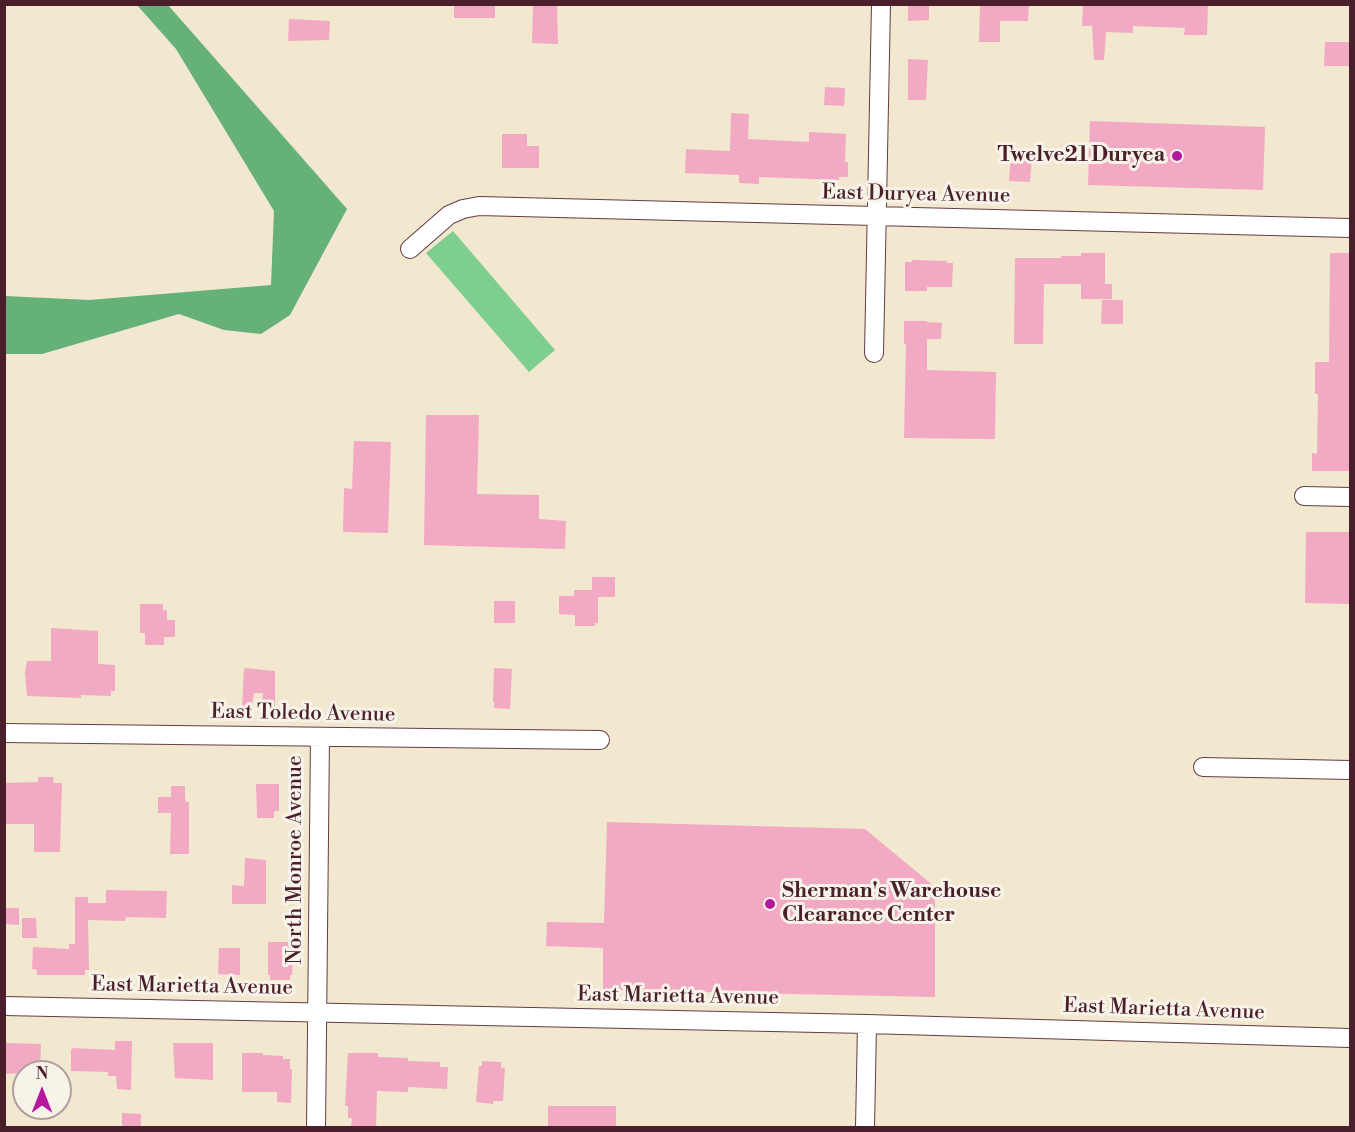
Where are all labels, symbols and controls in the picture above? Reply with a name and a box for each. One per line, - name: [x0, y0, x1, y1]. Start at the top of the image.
- place label: Twelve21 Duryea: [997, 143, 1165, 169]
- marker: Twelve21 Duryea: [1170, 149, 1184, 163]
- street label: East Duryea Avenue: [821, 181, 1011, 209]
- street label: East Toledo Avenue: [210, 700, 396, 728]
- street label: North Monroe Avenue: [283, 755, 309, 965]
- place label: Sherman's Warehouse Clearance Center: [782, 879, 1001, 929]
- marker: Sherman's Warehouse Clearance Center: [763, 897, 777, 911]
- street label: East Marietta Avenue: [91, 973, 293, 1001]
- street label: East Marietta Avenue: [577, 983, 779, 1011]
- street label: East Marietta Avenue: [1063, 994, 1265, 1026]
- north arrow: [12, 1060, 72, 1120]
- text: N: [36, 1064, 48, 1084]

